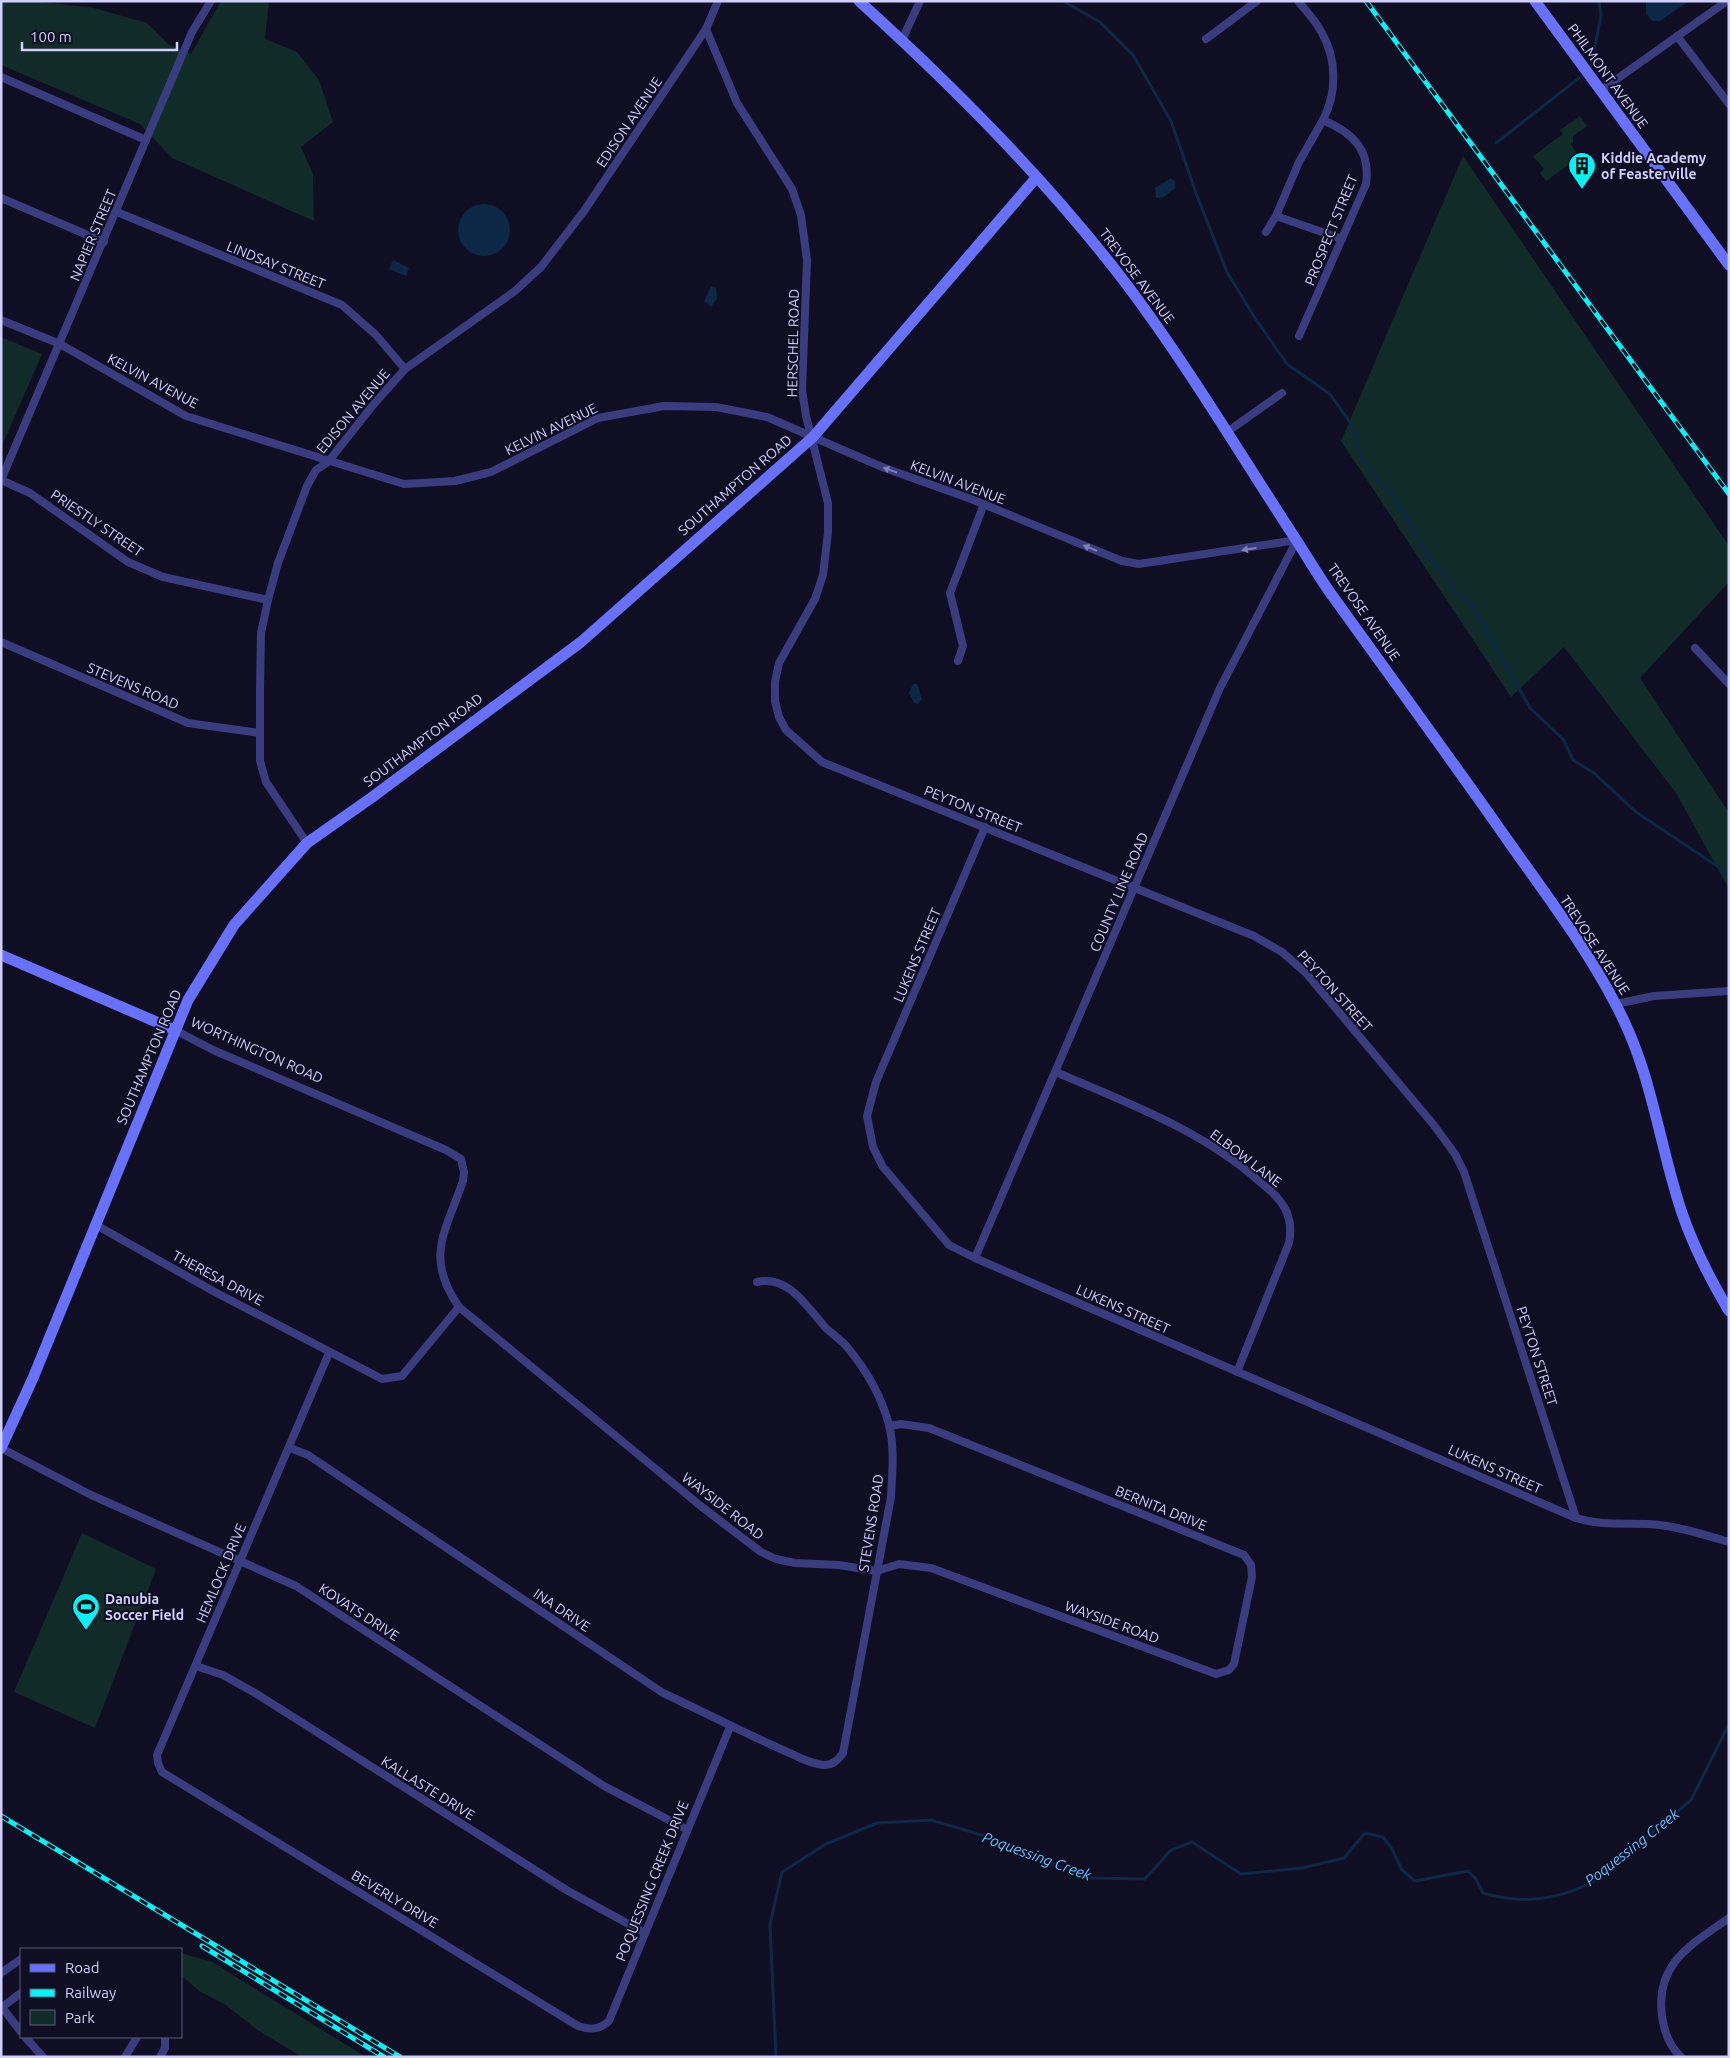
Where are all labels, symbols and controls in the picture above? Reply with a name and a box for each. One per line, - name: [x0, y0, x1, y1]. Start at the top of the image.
- scale bar: [22, 20, 178, 52]
- street label: PHILMONT AVENUE: [1565, 21, 1651, 132]
- text: 100 m: [30, 28, 72, 45]
- street label: EDISON AVENUE: [593, 74, 665, 170]
- place label: Kiddie Academy of Feasterville: [1601, 150, 1707, 182]
- building icon: Kiddie Academy of Feasterville: [1567, 151, 1597, 190]
- street label: PROSPECT STREET: [1301, 172, 1361, 288]
- street label: NAPIER STREET: [66, 186, 120, 283]
- street label: TREVOSE AVENUE: [1096, 225, 1178, 327]
- street label: LINDSAY STREET: [224, 238, 328, 292]
- street label: HERSCHEL ROAD: [784, 288, 802, 397]
- street label: KELVIN AVENUE: [105, 350, 201, 412]
- street label: EDISON AVENUE: [313, 365, 393, 456]
- street label: KELVIN AVENUE: [502, 400, 600, 458]
- street label: SOUTHAMPTON ROAD: [675, 431, 795, 539]
- street label: KELVIN AVENUE: [908, 457, 1008, 508]
- one-way arrow: [883, 465, 897, 473]
- street label: PRIESTLY STREET: [48, 486, 146, 560]
- one-way arrow: [1082, 544, 1097, 552]
- one-way arrow: [1241, 545, 1257, 553]
- street label: TREVOSE AVENUE: [1324, 560, 1404, 664]
- street label: STEVENS ROAD: [84, 659, 182, 713]
- street label: SOUTHAMPTON ROAD: [360, 690, 486, 790]
- street label: PEYTON STREET: [922, 782, 1024, 836]
- street label: COUNTY LINE ROAD: [1087, 830, 1152, 954]
- street label: TREVOSE AVENUE: [1557, 892, 1633, 998]
- street label: LUKENS STREET: [890, 905, 944, 1005]
- street label: PEYTON STREET: [1294, 947, 1376, 1035]
- street label: SOUTHAMPTON ROAD: [113, 987, 185, 1127]
- street label: WORTHINGTON ROAD: [188, 1014, 326, 1086]
- street label: ELBOW LANE: [1207, 1126, 1285, 1190]
- street label: THERESA DRIVE: [170, 1247, 266, 1309]
- street label: LUKENS STREET: [1074, 1281, 1173, 1337]
- street label: PEYTON STREET: [1513, 1304, 1561, 1408]
- street label: LUKENS STREET: [1446, 1441, 1545, 1497]
- street label: WAYSIDE ROAD: [679, 1469, 767, 1543]
- street label: STEVENS ROAD: [855, 1473, 887, 1573]
- street label: BERNITA DRIVE: [1113, 1482, 1209, 1534]
- street label: HEMLOCK DRIVE: [193, 1521, 249, 1625]
- street label: KOVATS DRIVE: [316, 1580, 402, 1644]
- street label: INA DRIVE: [531, 1585, 593, 1635]
- place label: Danubia Soccer Field: [105, 1591, 184, 1623]
- sports icon: Danubia Soccer Field: [71, 1592, 101, 1631]
- street label: WAYSIDE ROAD: [1063, 1598, 1161, 1647]
- street label: KALLASTE DRIVE: [378, 1753, 478, 1823]
- street label: POQUESSING CREEK DRIVE: [612, 1798, 692, 1964]
- water label: Poquessing Creek: [1581, 1805, 1683, 1889]
- water label: Poquessing Creek: [980, 1828, 1094, 1884]
- street label: BEVERLY DRIVE: [349, 1867, 441, 1931]
- legend: [20, 1948, 182, 2038]
- text: Road: [65, 1959, 100, 1976]
- text: Railway: [65, 1984, 116, 2001]
- text: Park: [65, 2009, 95, 2026]

